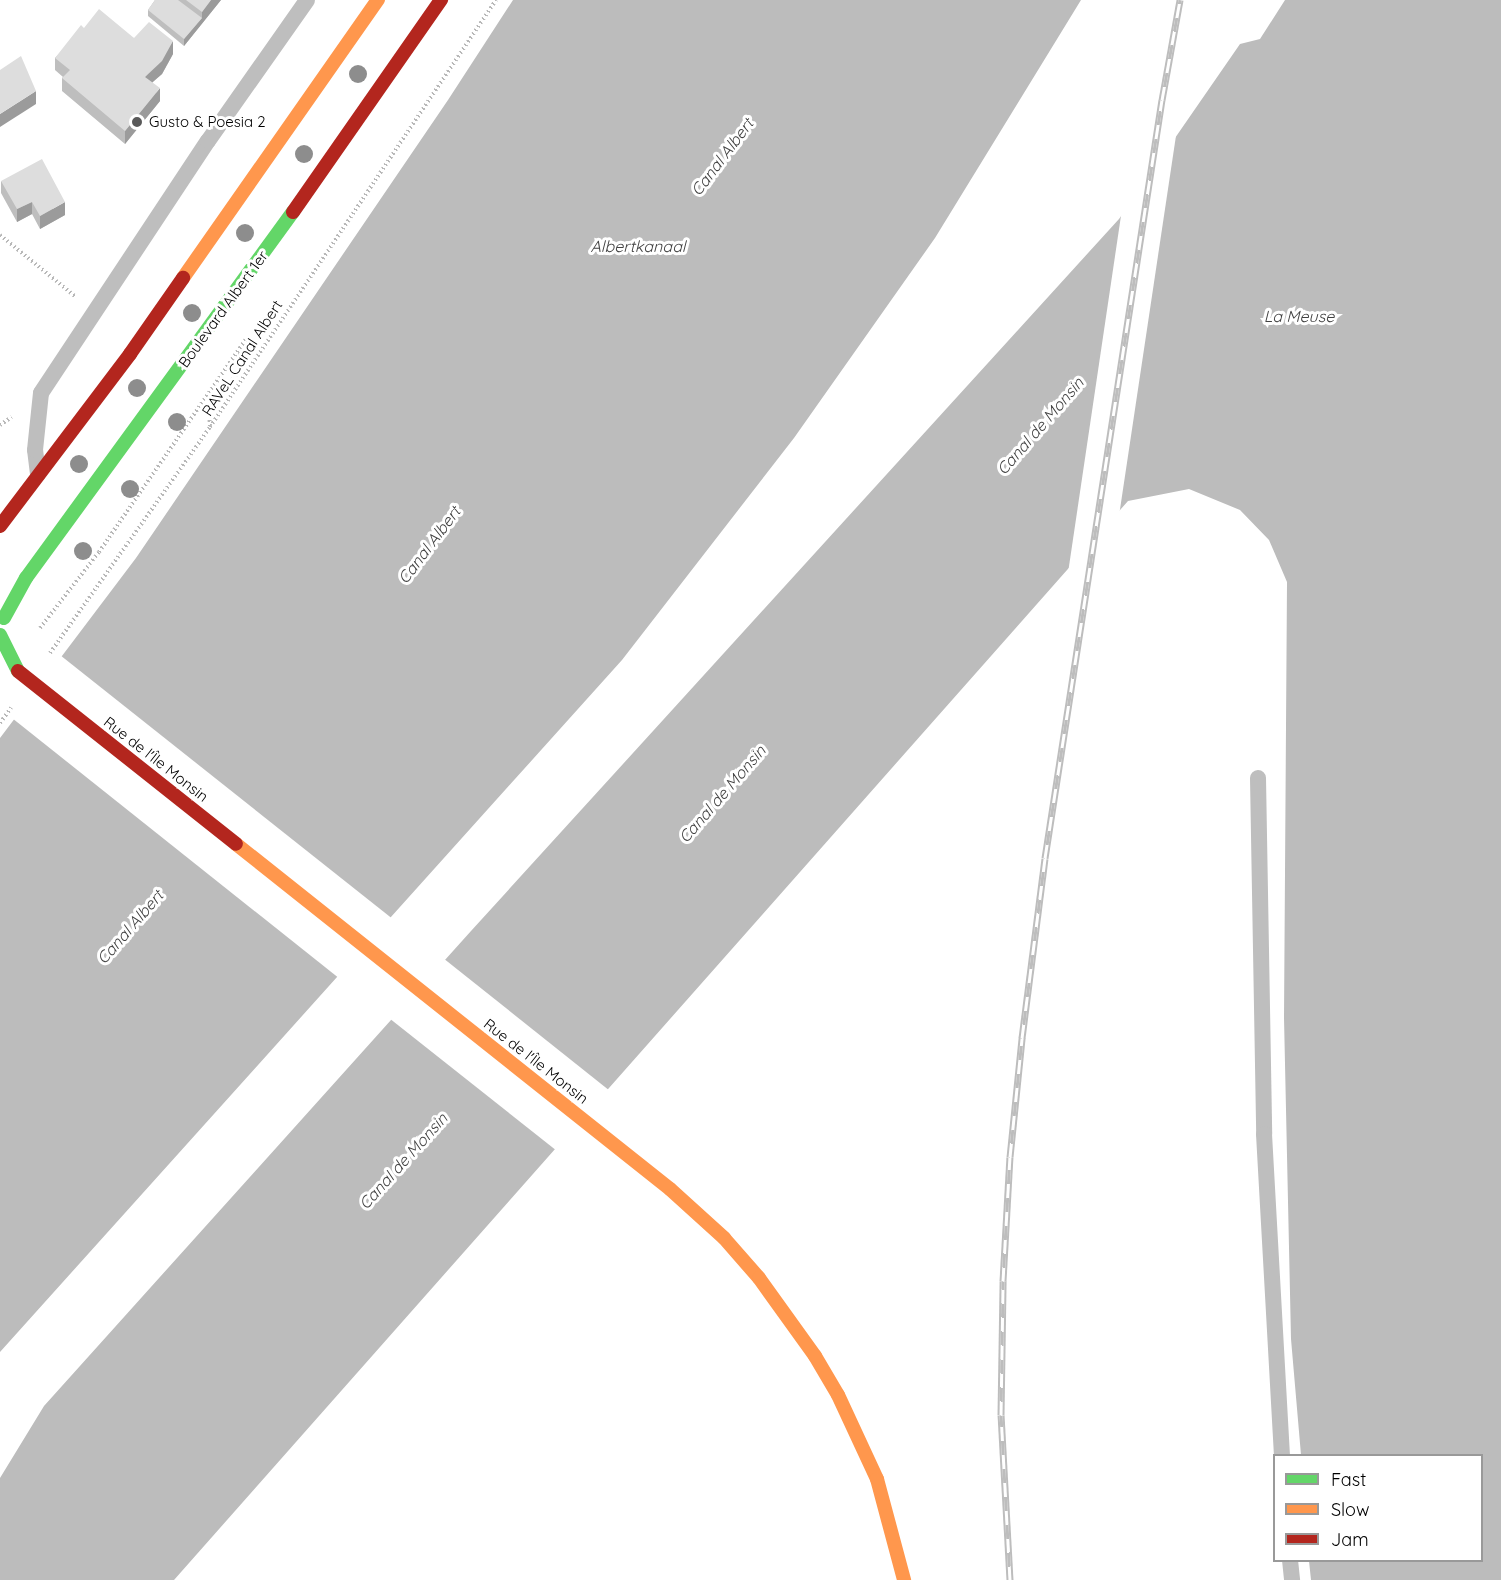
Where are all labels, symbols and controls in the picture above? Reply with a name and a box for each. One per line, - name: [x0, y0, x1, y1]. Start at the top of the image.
- place label: Gusto & Poesia 2: [149, 113, 266, 131]
- marker: Gusto & Poesia 2: [130, 115, 144, 129]
- water label: Canal Albert: [687, 115, 757, 199]
- water label: Albertkanaal: [590, 236, 686, 256]
- street label: Boulevard Albert 1er: [175, 247, 271, 371]
- street label: RAVeL Canal Albert: [198, 297, 286, 419]
- water label: La Meuse: [1264, 306, 1334, 326]
- water label: Canal de Monsin: [993, 373, 1087, 479]
- water label: Canal Albert: [394, 503, 464, 587]
- street label: Rue de l'Île Monsin: [100, 713, 212, 805]
- water label: Canal de Monsin: [675, 741, 769, 847]
- water label: Canal Albert: [93, 886, 167, 968]
- street label: Rue de l'Île Monsin: [480, 1015, 592, 1107]
- water label: Canal de Monsin: [355, 1109, 451, 1213]
- legend: [1273, 1454, 1483, 1562]
- text: Fast: [1331, 1468, 1366, 1491]
- text: Slow: [1331, 1498, 1369, 1521]
- text: Jam: [1331, 1528, 1369, 1551]

